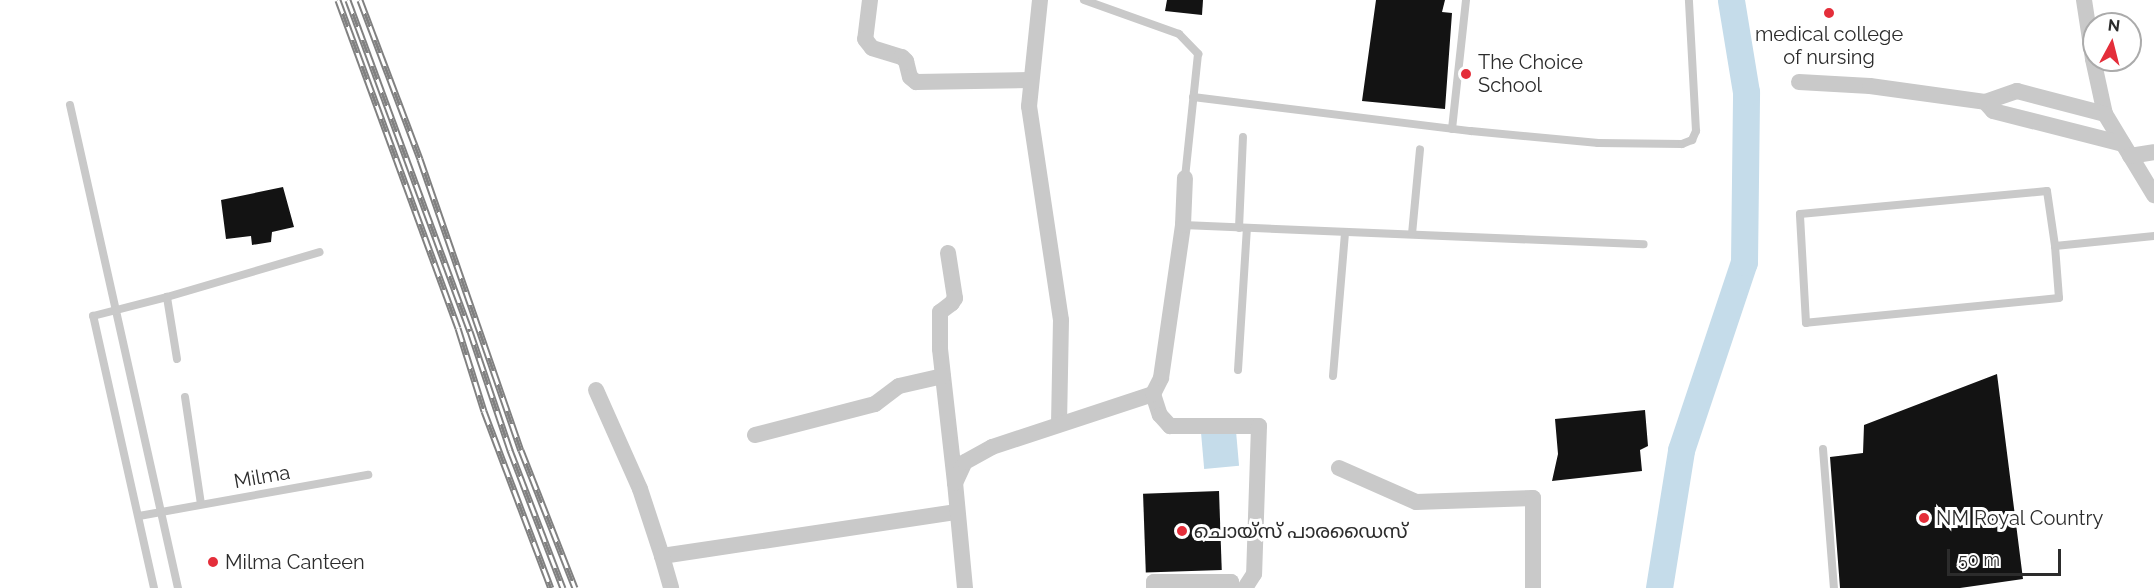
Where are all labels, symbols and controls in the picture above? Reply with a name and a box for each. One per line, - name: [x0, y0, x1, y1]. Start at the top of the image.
- marker: medical college of nursing: [1822, 6, 1836, 20]
- north arrow: [2082, 12, 2142, 72]
- text: N: [2107, 15, 2121, 36]
- place label: medical college of nursing: [1755, 22, 1903, 69]
- place label: The Choice School: [1478, 51, 1583, 98]
- marker: The Choice School: [1459, 67, 1473, 81]
- street label: Milma: [232, 460, 292, 494]
- place label: NM Royal Country: [1936, 506, 2104, 530]
- marker: NM Royal Country: [1917, 511, 1931, 525]
- place label: ചൊയ്സ് പാരഡൈസ്: [1194, 519, 1408, 543]
- marker: ചൊയ്സ് പാരഡൈസ്: [1175, 524, 1189, 538]
- scale bar: [1950, 537, 2064, 575]
- text: 50 m: [1958, 549, 2000, 570]
- place label: Milma Canteen: [225, 550, 365, 574]
- marker: Milma Canteen: [206, 555, 220, 569]

